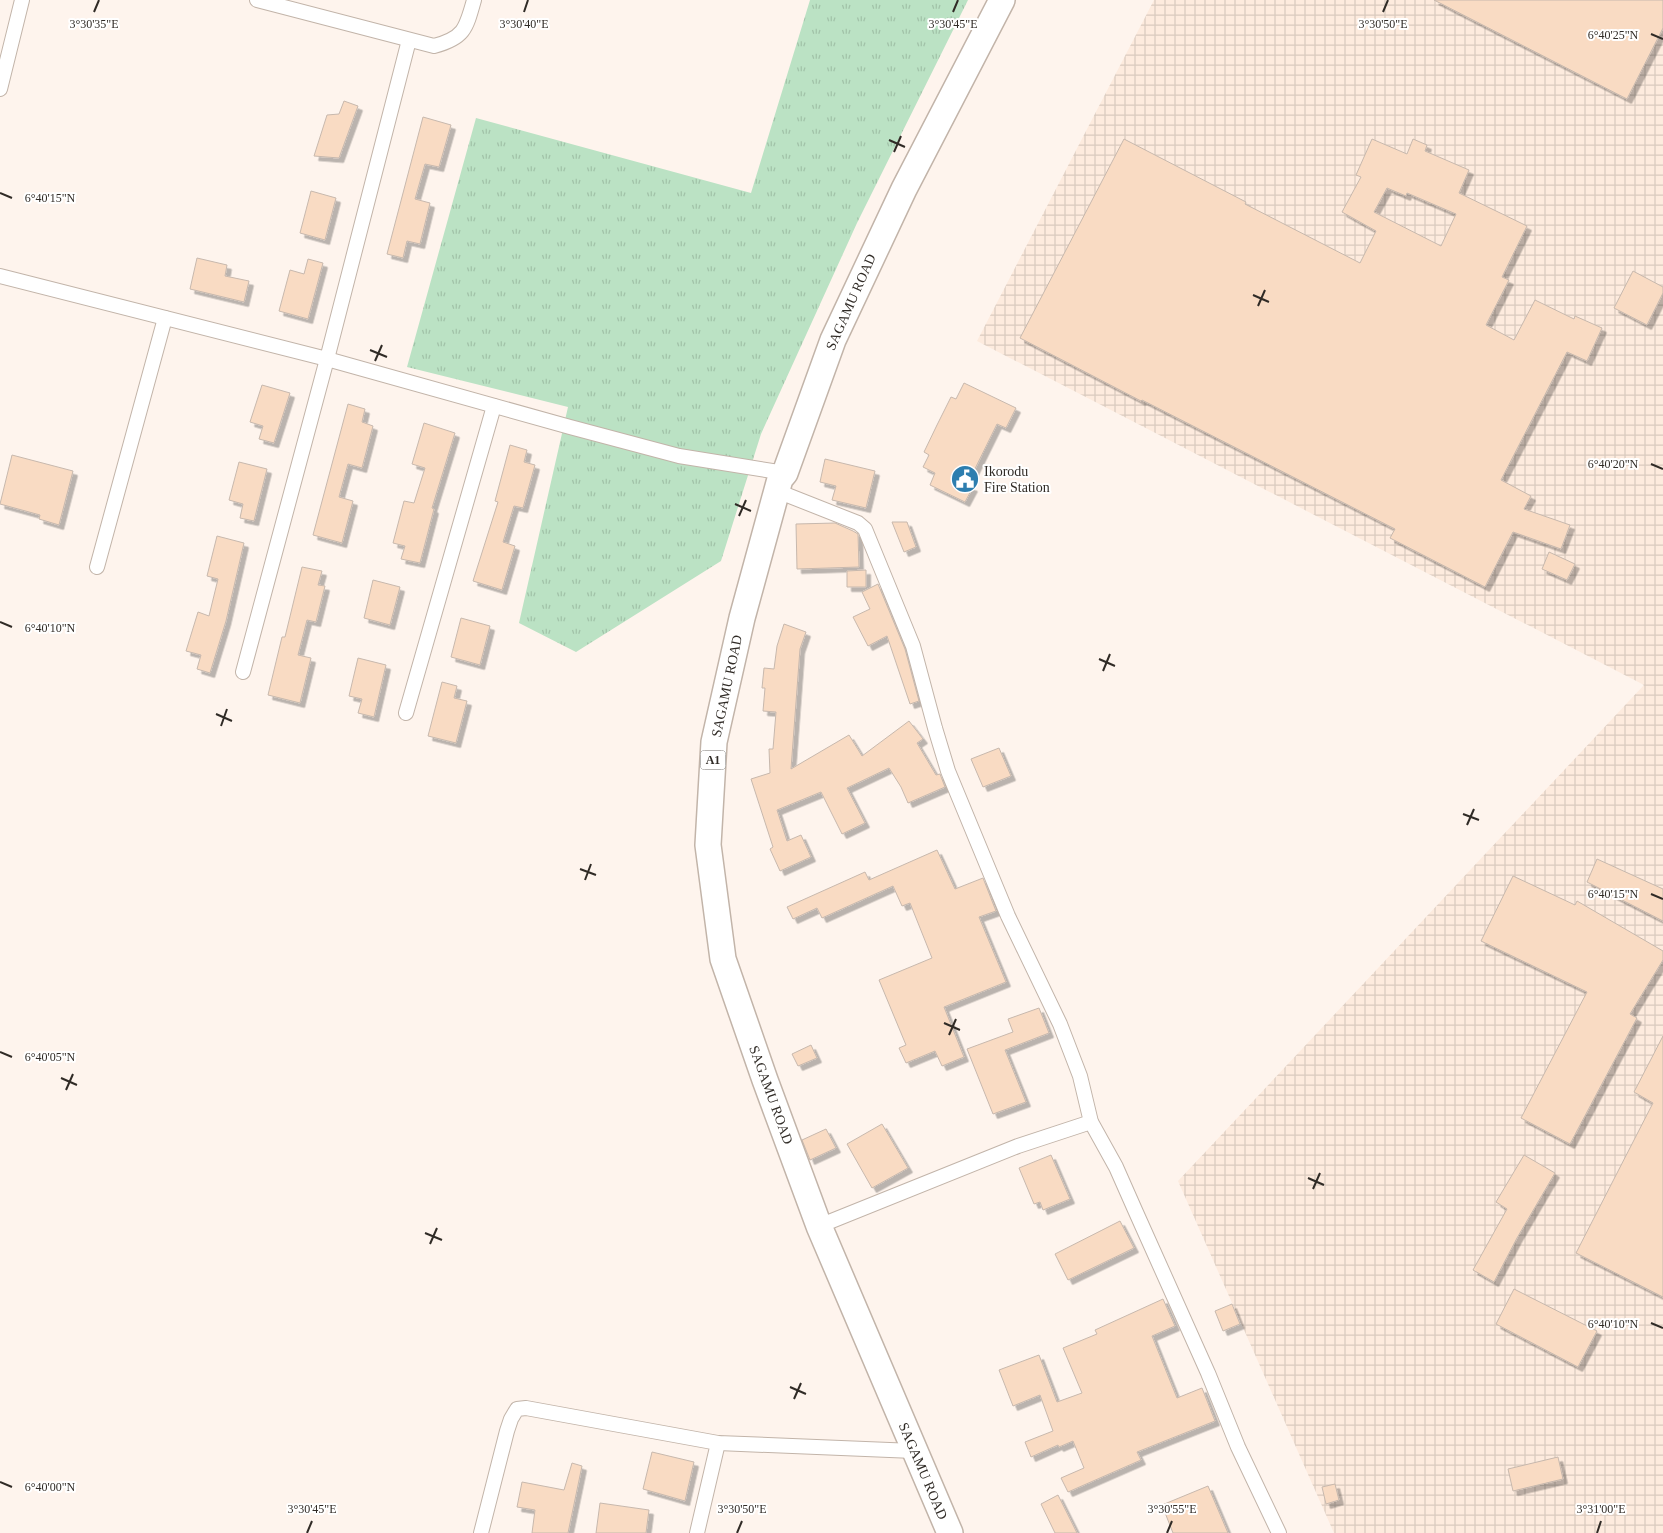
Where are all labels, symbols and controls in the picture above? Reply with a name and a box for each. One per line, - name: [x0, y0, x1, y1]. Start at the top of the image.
- text: 3°30'35"E: [69, 17, 119, 31]
- text: 3°30'40"E: [499, 17, 549, 31]
- text: 3°30'45"E: [928, 17, 978, 31]
- text: 3°30'50"E: [1358, 17, 1408, 31]
- text: 6°40'25"N: [1588, 28, 1639, 42]
- text: 6°40'15"N: [25, 191, 76, 205]
- street label: SAGAMU ROAD: [823, 252, 879, 352]
- text: 6°40'20"N: [1588, 457, 1639, 471]
- public building icon: Ikorodu Fire Station: [950, 464, 980, 494]
- place label: Ikorodu Fire Station: [984, 464, 1050, 495]
- text: 6°40'10"N: [25, 621, 76, 635]
- street label: SAGAMU ROAD: [709, 634, 745, 738]
- road number: A1: [700, 750, 726, 770]
- text: 6°40'15"N: [1588, 887, 1639, 901]
- street label: SAGAMU ROAD: [746, 1044, 796, 1146]
- text: 6°40'05"N: [25, 1050, 76, 1064]
- text: 6°40'10"N: [1588, 1317, 1639, 1331]
- street label: SAGAMU ROAD: [896, 1420, 950, 1522]
- text: 6°40'00"N: [25, 1480, 76, 1494]
- text: 3°30'45"E: [287, 1502, 337, 1516]
- text: 3°30'50"E: [717, 1502, 767, 1516]
- text: 3°30'55"E: [1147, 1502, 1197, 1516]
- text: 3°31'00"E: [1576, 1502, 1626, 1516]

